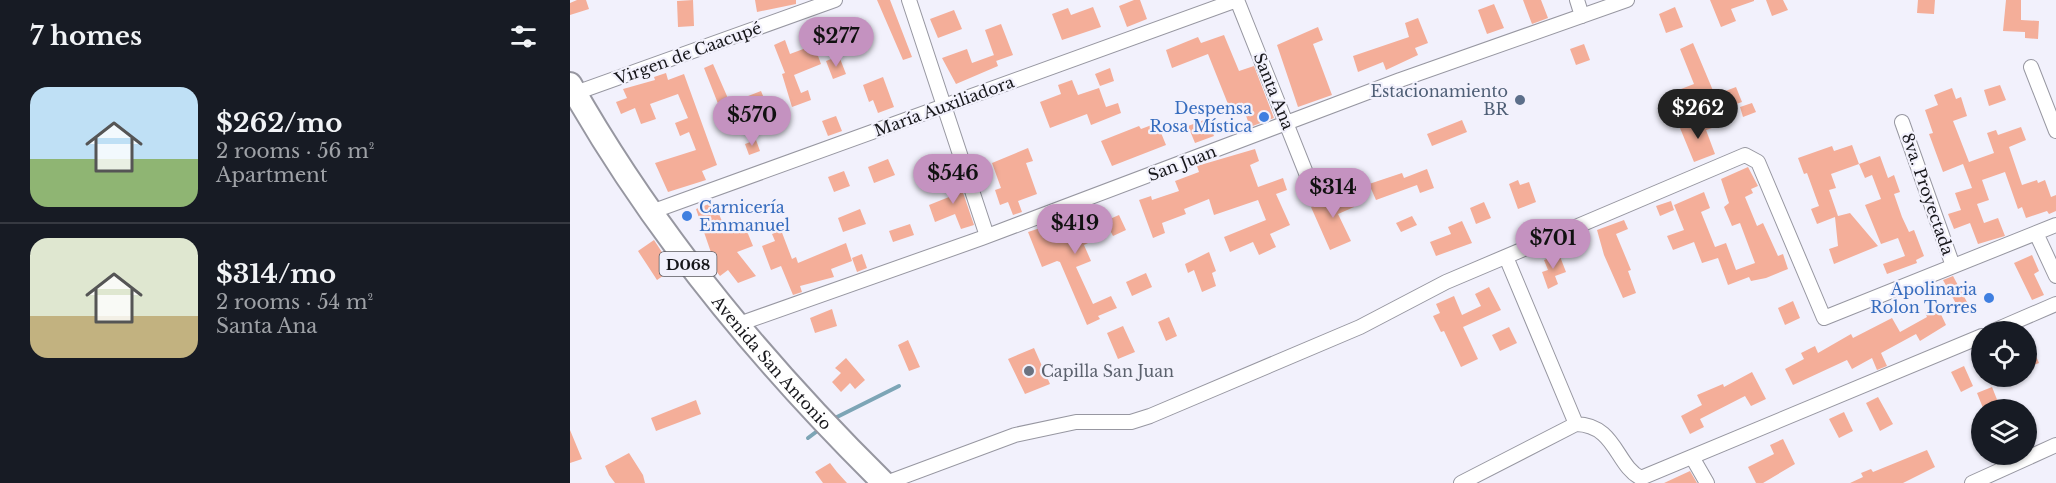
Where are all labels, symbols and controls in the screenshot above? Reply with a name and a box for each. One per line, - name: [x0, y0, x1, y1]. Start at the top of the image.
- street label: Virgen de Caacupé: [611, 17, 764, 89]
- pin: $277: [800, 17, 872, 68]
- text: 7 homes: [30, 20, 142, 52]
- icon: filters: [507, 20, 540, 53]
- text: $277: [813, 24, 859, 48]
- street label: Santa Ana: [1250, 50, 1299, 132]
- street label: María Auxiliadora: [871, 71, 1017, 141]
- place label: Estacionamiento BR: [1370, 81, 1509, 119]
- pin: $262: [1662, 89, 1734, 140]
- marker: Estacionamiento BR: [1513, 93, 1527, 107]
- pin: $570: [716, 96, 788, 147]
- text: $262: [1672, 96, 1724, 120]
- place label: Despensa Rosa Mística: [1149, 98, 1252, 136]
- text: $570: [727, 103, 777, 127]
- text: $262/mo: [216, 107, 342, 139]
- marker: Despensa Rosa Mística: [1257, 110, 1271, 124]
- icon: home: [78, 111, 150, 183]
- street label: 8va. Proyectada: [1898, 130, 1958, 258]
- text: 2 rooms · 56 m²: [216, 139, 374, 163]
- street label: San Juan: [1145, 141, 1219, 185]
- pin: $546: [917, 154, 989, 205]
- text: $546: [927, 161, 979, 185]
- text: Apartment: [216, 163, 327, 187]
- pin: $314: [1297, 168, 1369, 219]
- text: $314: [1309, 175, 1357, 199]
- place label: Carnicería Emmanuel: [699, 197, 790, 235]
- pin: $419: [1039, 204, 1111, 255]
- marker: Carnicería Emmanuel: [680, 209, 694, 223]
- text: $419: [1051, 211, 1099, 235]
- pin: $701: [1517, 219, 1589, 270]
- text: $701: [1529, 226, 1577, 250]
- road number: D068: [660, 252, 716, 276]
- text: $314/mo: [216, 258, 336, 290]
- icon: home: [78, 262, 150, 334]
- place label: Apolinaria Rolon Torres: [1870, 279, 1977, 317]
- text: 2 rooms · 54 m²: [216, 290, 373, 314]
- street label: Avenida San Antonio: [707, 291, 836, 434]
- marker: Apolinaria Rolon Torres: [1982, 291, 1996, 305]
- text: Santa Ana: [216, 314, 317, 338]
- map controls: [1971, 321, 2037, 465]
- button: locate: [1971, 321, 2037, 387]
- place label: Capilla San Juan: [1041, 361, 1174, 381]
- marker: Capilla San Juan: [1022, 364, 1036, 378]
- button: layers: [1971, 399, 2037, 465]

